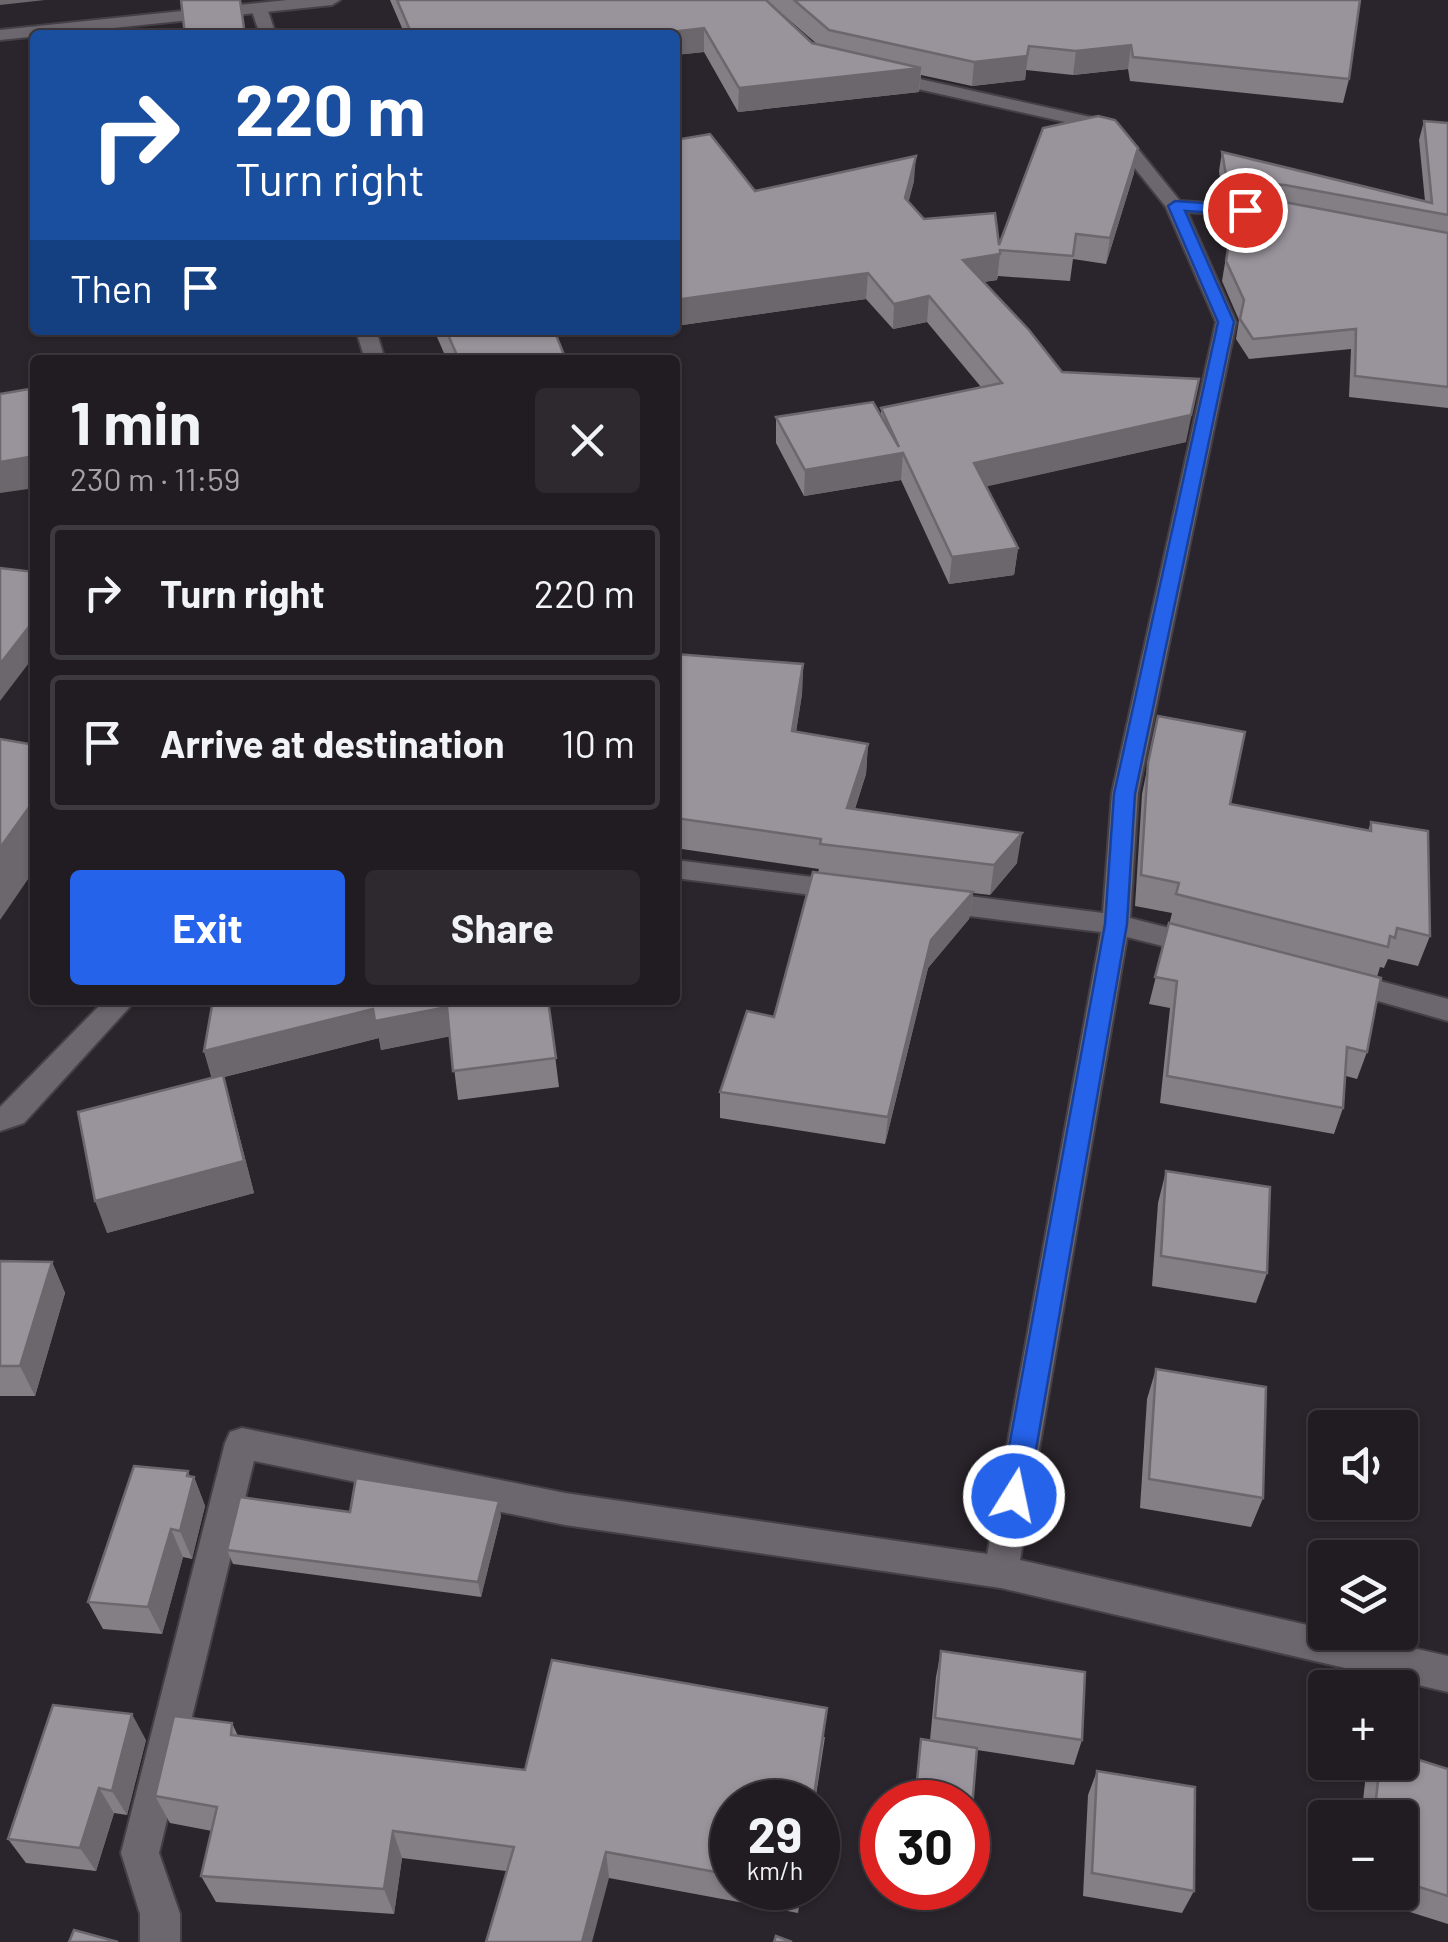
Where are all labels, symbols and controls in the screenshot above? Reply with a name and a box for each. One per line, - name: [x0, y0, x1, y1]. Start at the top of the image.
- text: 220 m: [235, 66, 426, 150]
- icon: right: [70, 70, 200, 200]
- text: Turn right: [235, 151, 425, 205]
- pin: [1203, 168, 1288, 253]
- icon: arrive: [1218, 183, 1273, 238]
- icon: arrive: [173, 260, 228, 315]
- text: Then: [70, 265, 153, 311]
- text: 1 min: [70, 385, 201, 457]
- button: close: [535, 388, 640, 493]
- text: 230 m · 11:59: [70, 459, 240, 497]
- icon: right: [75, 565, 130, 620]
- text: Turn right: [160, 570, 325, 616]
- text: 220 m: [534, 570, 635, 616]
- icon: arrive: [75, 715, 130, 770]
- text: Arrive at destination: [160, 720, 505, 766]
- text: 10 m: [561, 720, 635, 766]
- button: Exit: [70, 870, 345, 985]
- button: Share: [365, 870, 640, 985]
- map controls: [1308, 1410, 1418, 1910]
- button: sound: [1308, 1410, 1418, 1520]
- position arrow: [962, 1444, 1066, 1548]
- button: layers: [1308, 1540, 1418, 1650]
- button: +: [1308, 1670, 1418, 1780]
- speed limit sign: 30: [860, 1780, 990, 1910]
- button: −: [1308, 1800, 1418, 1910]
- text: 29: [748, 1803, 802, 1863]
- text: km/h: [747, 1855, 803, 1885]

